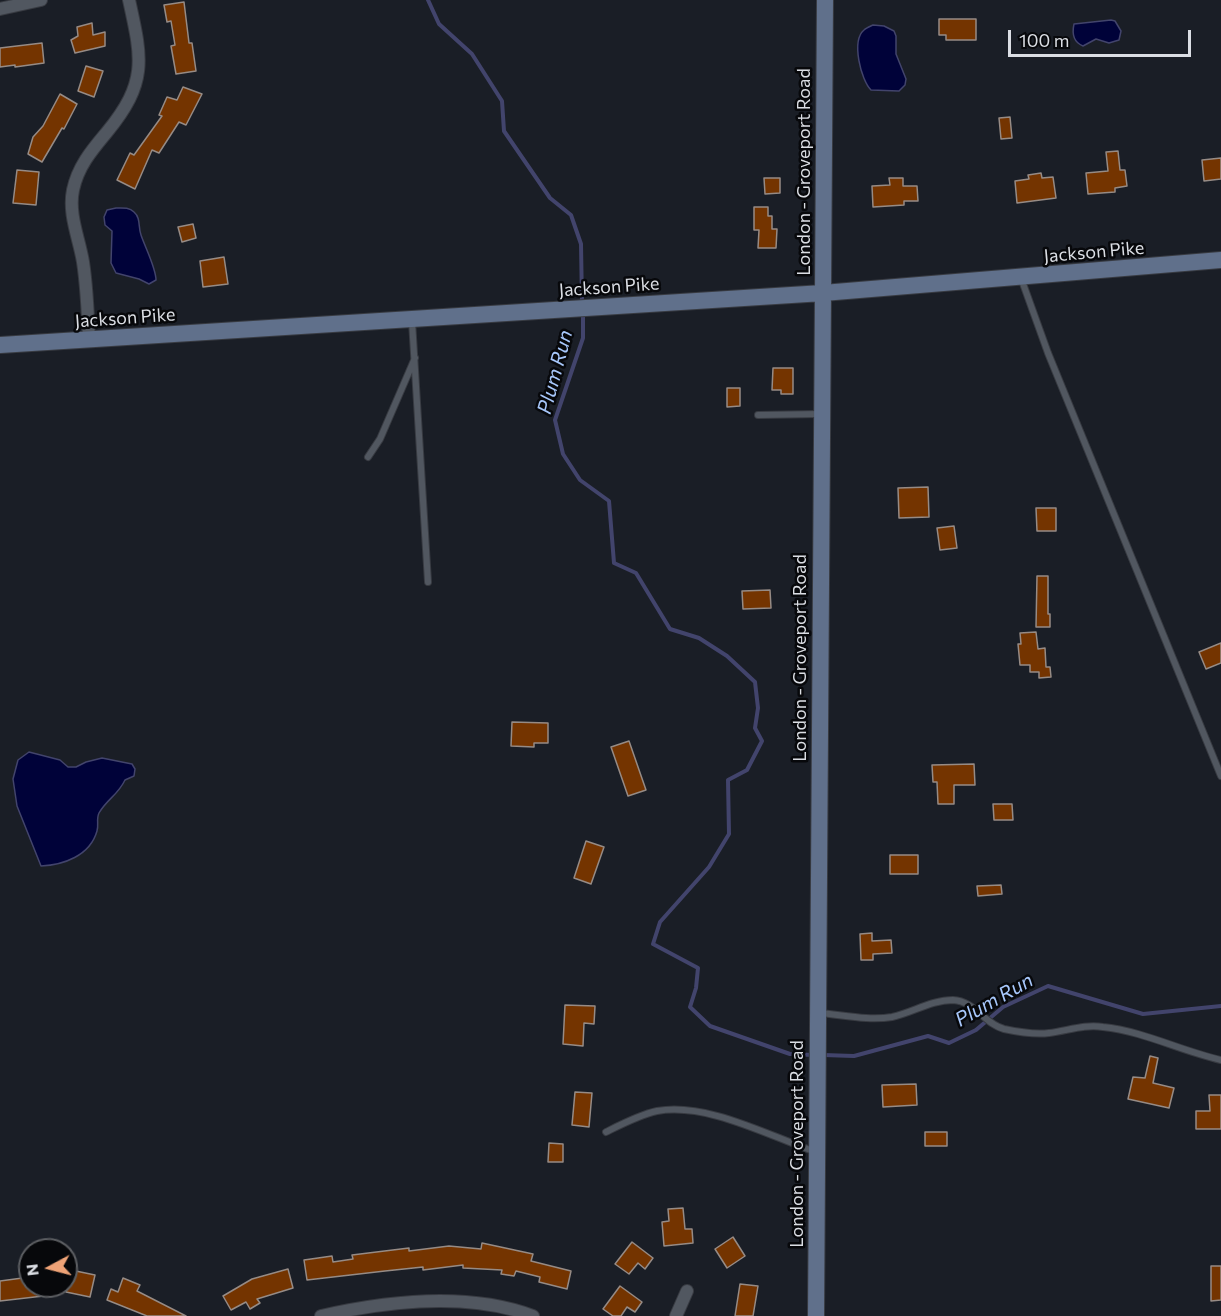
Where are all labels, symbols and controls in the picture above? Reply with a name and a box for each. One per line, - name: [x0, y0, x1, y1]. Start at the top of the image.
- scale bar: [1011, 18, 1194, 56]
- text: 100 m: [1019, 29, 1069, 51]
- street label: London - Groveport Road: [793, 68, 815, 276]
- street label: Jackson Pike: [1043, 237, 1145, 267]
- street label: Jackson Pike: [558, 273, 660, 301]
- street label: Jackson Pike: [74, 304, 176, 332]
- water label: Plum Run: [532, 327, 578, 417]
- street label: London - Groveport Road: [789, 554, 811, 762]
- water label: Plum Run: [951, 968, 1037, 1032]
- street label: London - Groveport Road: [786, 1040, 808, 1248]
- north arrow: [18, 1238, 78, 1298]
- text: N: [21, 1263, 42, 1277]

